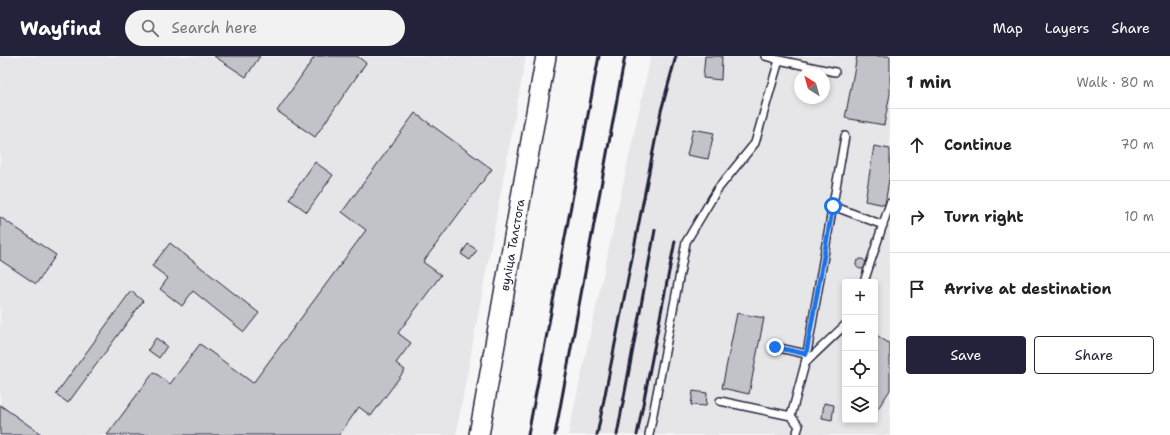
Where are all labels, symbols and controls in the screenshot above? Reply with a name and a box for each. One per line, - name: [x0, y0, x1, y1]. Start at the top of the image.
- search box: [125, 10, 405, 46]
- text: Wayfind: [20, 16, 101, 41]
- icon: search: [139, 17, 161, 39]
- text: Search here: [171, 18, 257, 38]
- text: Map: [993, 19, 1023, 37]
- text: Layers: [1045, 19, 1089, 37]
- text: Share: [1111, 19, 1150, 37]
- north arrow: [794, 68, 830, 104]
- text: 1 min: [906, 71, 951, 93]
- text: Walk · 80 m: [1076, 74, 1154, 91]
- icon: ahead: [906, 134, 928, 156]
- text: Continue: [944, 135, 1012, 155]
- text: 70 m: [1120, 136, 1154, 153]
- street label: вуліца Талстога: [497, 197, 529, 292]
- route start: [824, 197, 842, 215]
- icon: right: [906, 206, 928, 228]
- text: Turn right: [944, 207, 1024, 227]
- text: 10 m: [1124, 208, 1154, 225]
- icon: arrive: [906, 278, 928, 300]
- map controls: [842, 279, 878, 423]
- button: +: [842, 279, 878, 315]
- text: Arrive at destination: [944, 279, 1112, 299]
- button: −: [842, 315, 878, 351]
- button: Save: [906, 336, 1026, 374]
- button: Share: [1034, 336, 1154, 374]
- route end: [766, 338, 784, 356]
- button: locate: [842, 351, 878, 387]
- button: layers: [842, 387, 878, 423]

